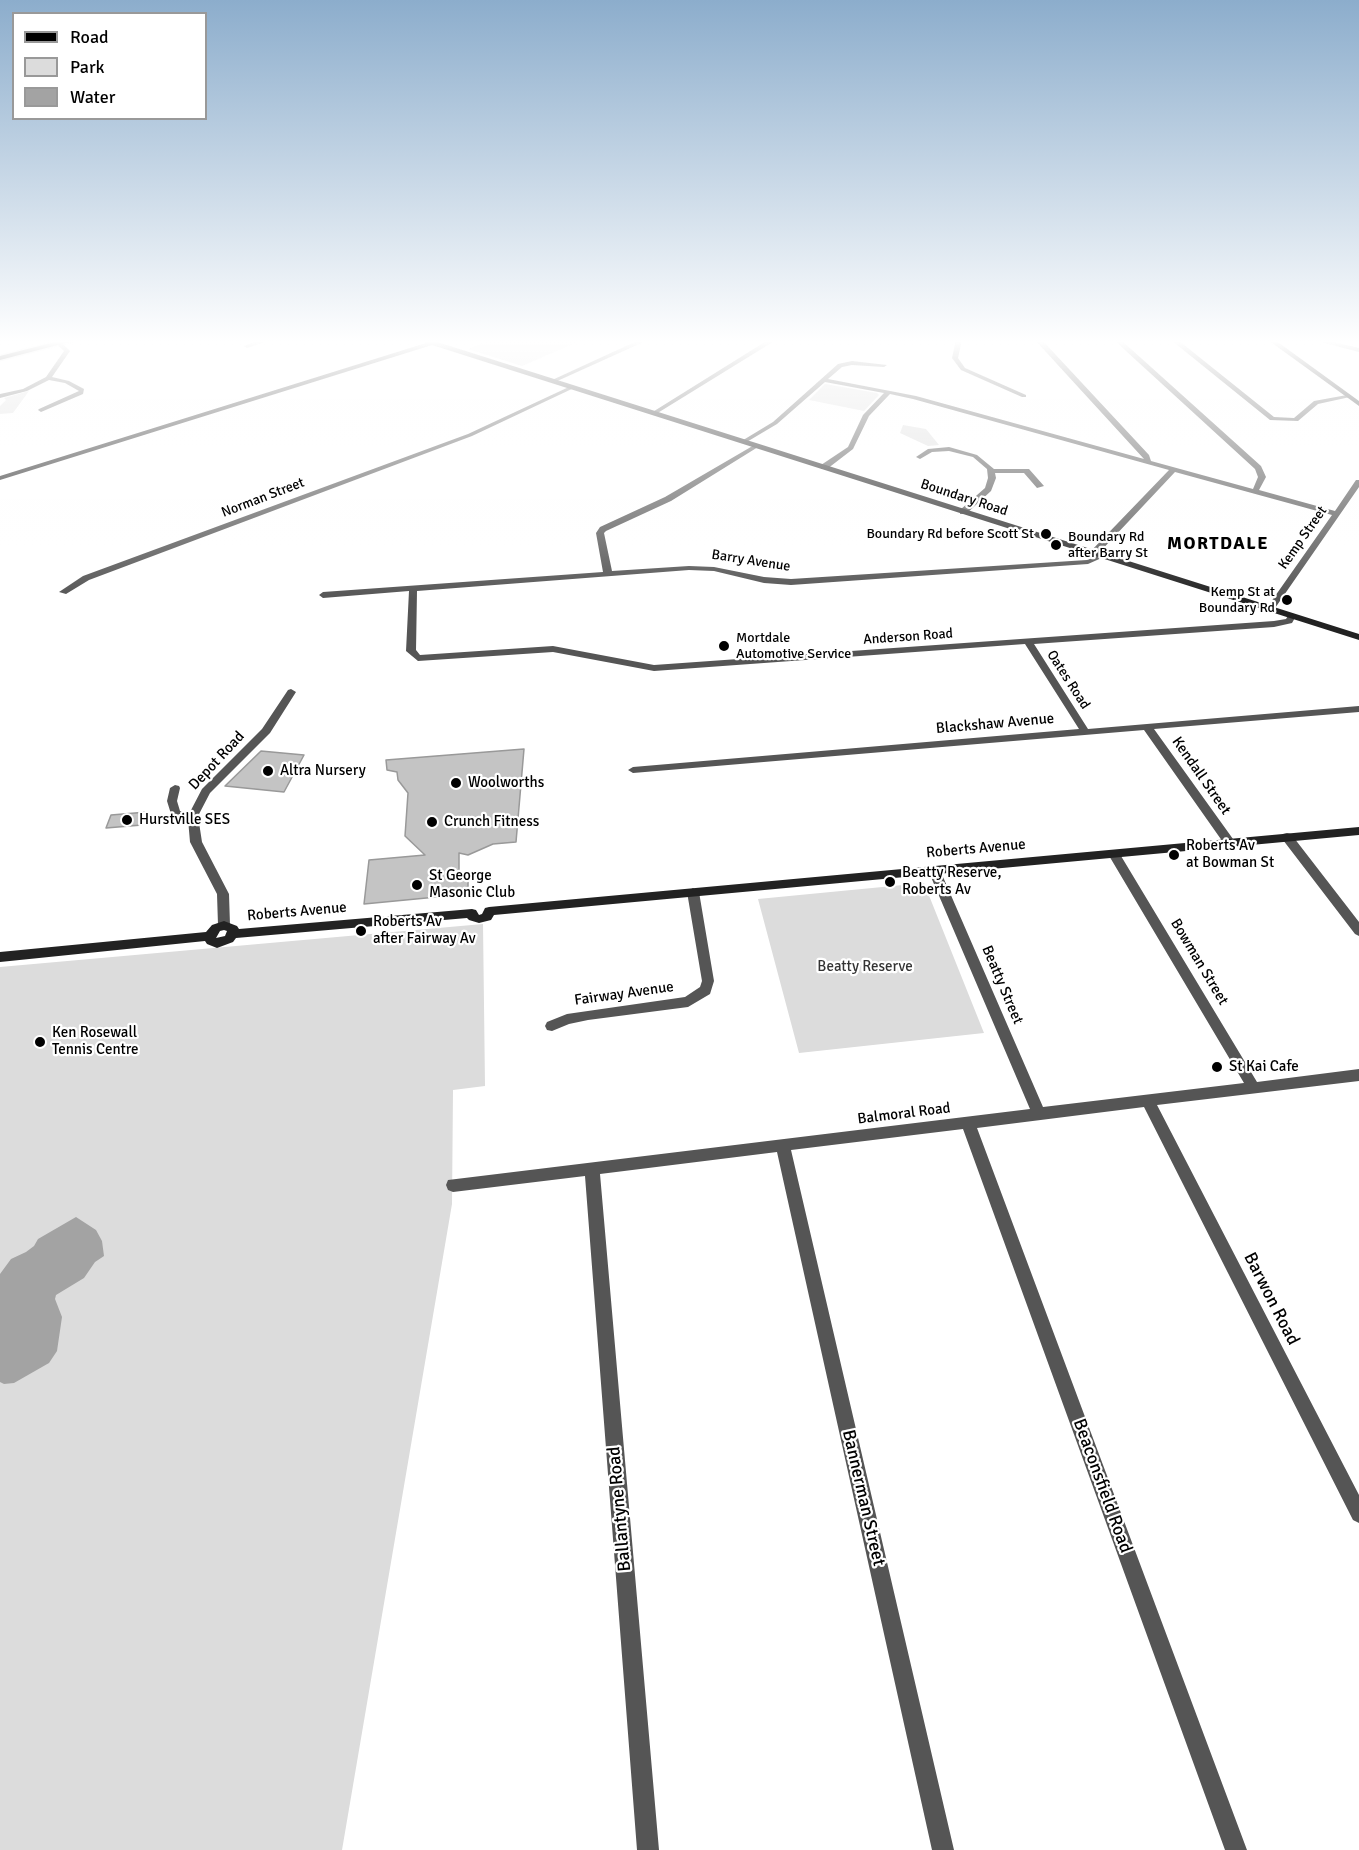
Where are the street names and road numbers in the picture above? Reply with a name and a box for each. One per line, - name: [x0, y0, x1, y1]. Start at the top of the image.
- street label: Norman Street: [219, 474, 307, 522]
- street label: Boundary Road: [918, 476, 1010, 520]
- street label: Kemp Street: [1275, 503, 1331, 573]
- street label: Barry Avenue: [710, 546, 792, 576]
- street label: Anderson Road: [863, 625, 953, 649]
- street label: Oates Road: [1043, 647, 1093, 713]
- street label: Blackshaw Avenue: [935, 710, 1055, 738]
- street label: Depot Road: [185, 728, 249, 794]
- street label: Kendall Street: [1168, 734, 1234, 818]
- street label: Roberts Avenue: [925, 836, 1027, 862]
- street label: Roberts Avenue: [246, 899, 348, 925]
- street label: Bowman Street: [1166, 915, 1232, 1009]
- street label: Beatty Street: [977, 943, 1027, 1027]
- street label: Fairway Avenue: [573, 978, 675, 1010]
- street label: Balmoral Road: [856, 1099, 952, 1129]
- street label: Barwon Road: [1238, 1249, 1304, 1349]
- street label: Beaconsfield Road: [1068, 1416, 1136, 1556]
- street label: Bannerman Street: [837, 1428, 889, 1568]
- street label: Ballantyne Road: [604, 1446, 636, 1572]

